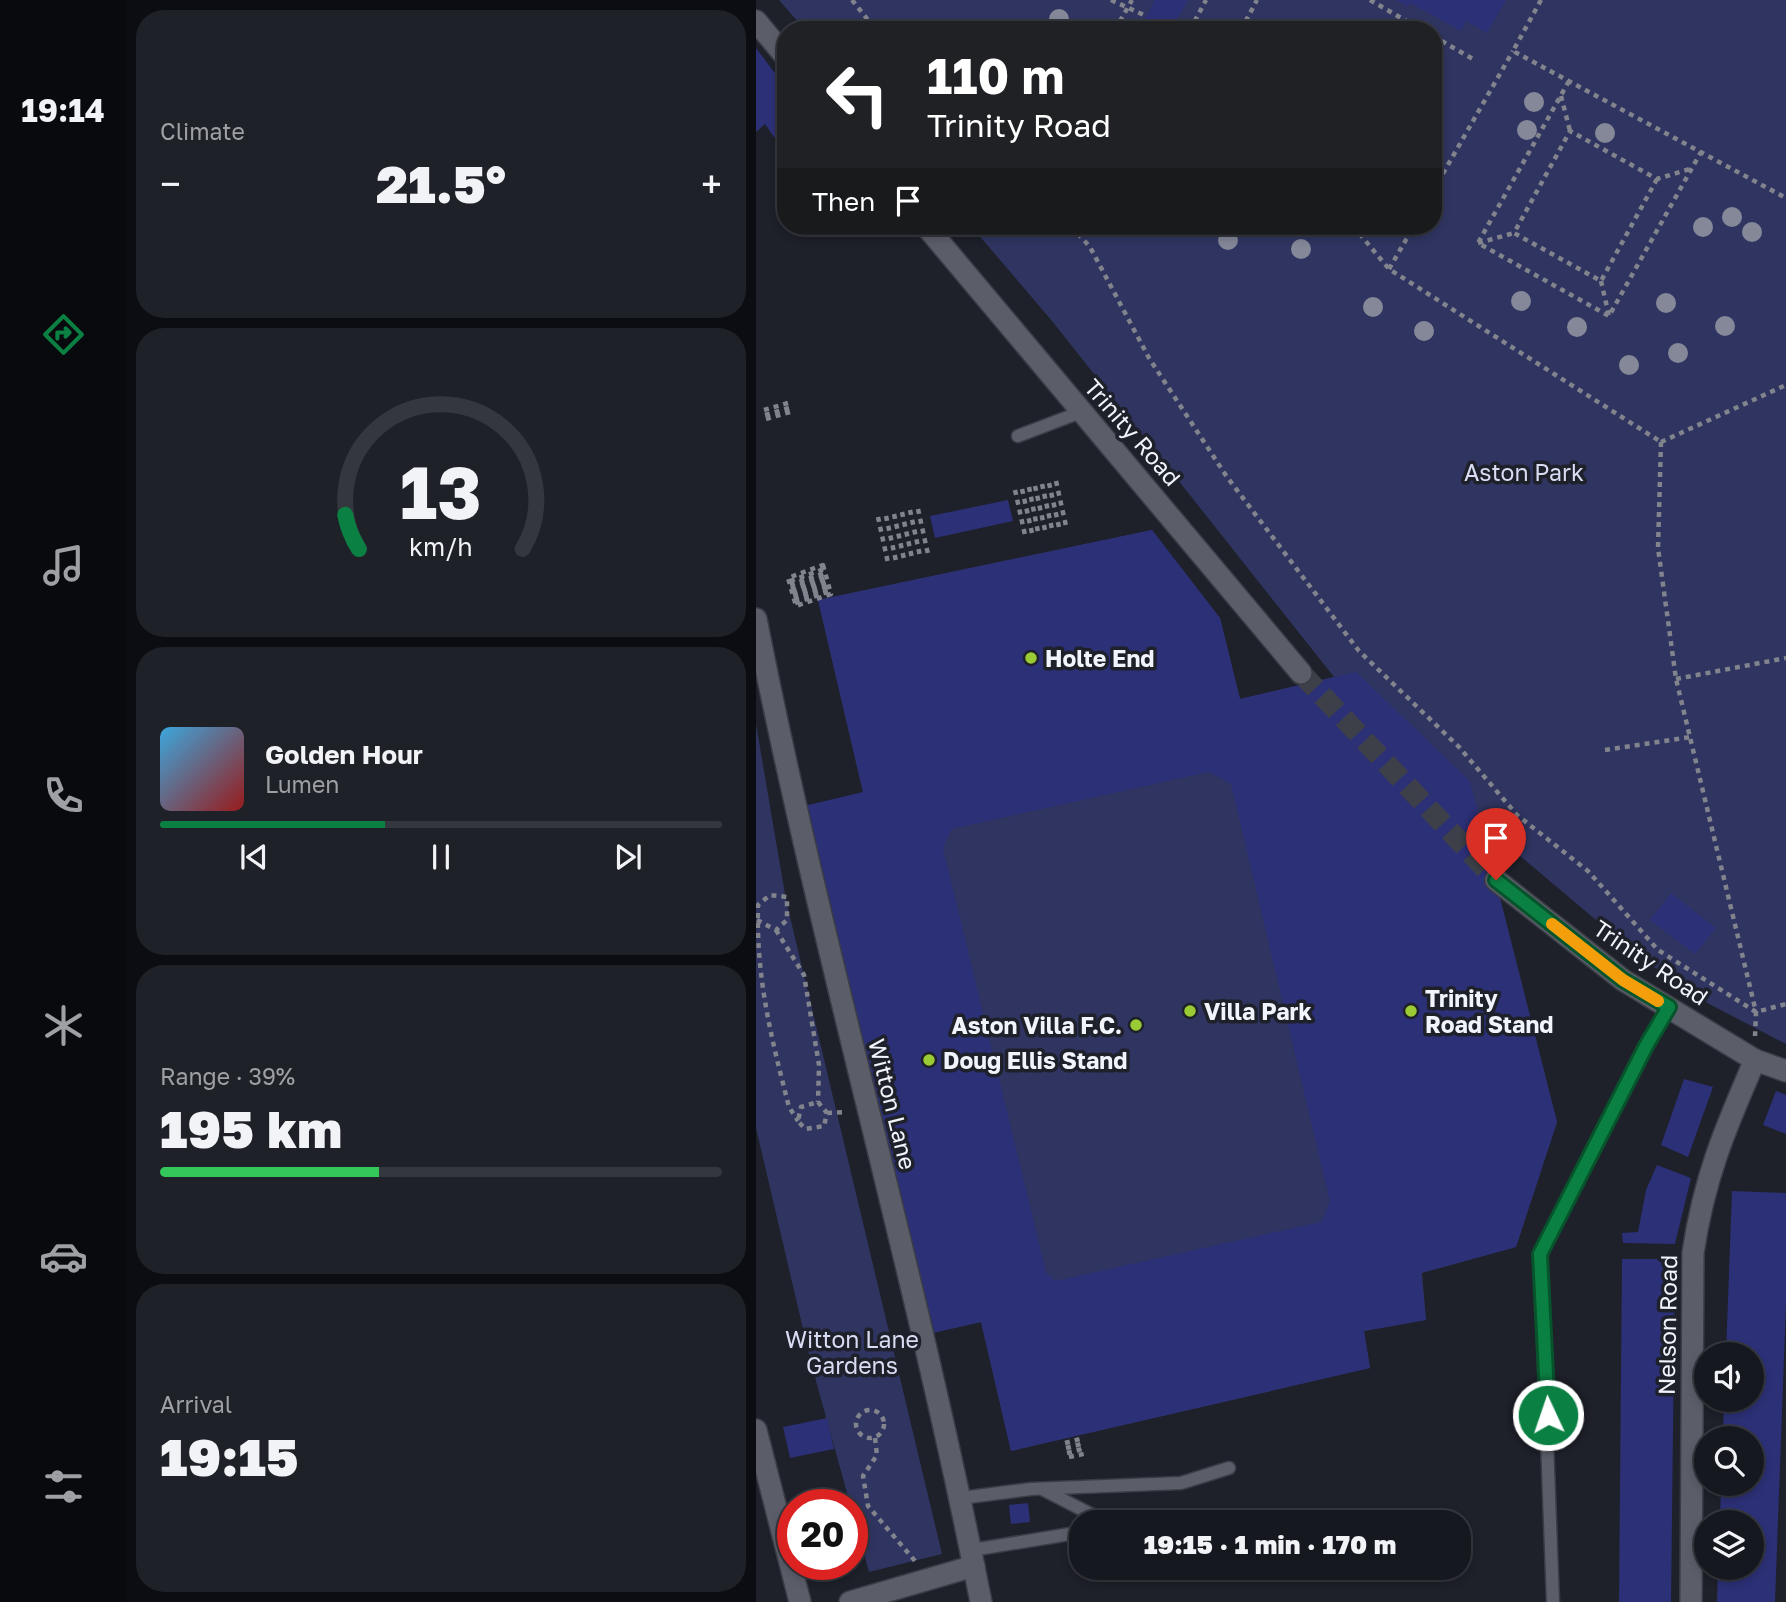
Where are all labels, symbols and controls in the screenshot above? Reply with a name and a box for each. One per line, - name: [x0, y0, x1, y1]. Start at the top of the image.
- text: 110 m: [927, 46, 1064, 105]
- icon: left: [812, 49, 903, 140]
- text: 19:14: [21, 91, 105, 129]
- text: Trinity Road: [927, 106, 1111, 144]
- text: Climate: [160, 117, 245, 145]
- text: 21.5°: [376, 152, 506, 214]
- text: −: [160, 161, 181, 206]
- text: +: [701, 161, 722, 206]
- icon: arrive: [889, 182, 927, 220]
- text: Then: [812, 186, 875, 217]
- icon: directions: [39, 310, 88, 359]
- street label: Trinity Road: [1079, 373, 1187, 491]
- text: 13: [400, 448, 482, 535]
- park label: Aston Park: [1464, 458, 1584, 486]
- text: km/h: [409, 530, 473, 561]
- icon: music: [39, 541, 88, 590]
- place label: Holte End: [1045, 644, 1154, 672]
- marker: Holte End: [1023, 650, 1039, 666]
- text: Golden Hour: [265, 739, 423, 770]
- text: Lumen: [265, 770, 339, 798]
- icon: phone: [39, 771, 88, 820]
- pin: [1466, 808, 1526, 880]
- icon: arrive: [1477, 819, 1515, 857]
- icon: previous: [235, 838, 273, 876]
- icon: pause: [422, 838, 460, 876]
- icon: next: [609, 838, 647, 876]
- street label: Trinity Road: [1588, 913, 1714, 1011]
- place label: Trinity Road Stand: [1425, 984, 1553, 1038]
- place label: Villa Park: [1204, 997, 1313, 1025]
- icon: climate: [39, 1001, 88, 1050]
- marker: Villa Park: [1182, 1003, 1198, 1019]
- marker: Trinity Road Stand: [1403, 1003, 1419, 1019]
- place label: Aston Villa F.C.: [952, 1011, 1122, 1039]
- marker: Aston Villa F.C.: [1128, 1017, 1144, 1033]
- street label: Witton Lane: [863, 1036, 923, 1172]
- place label: Doug Ellis Stand: [943, 1046, 1127, 1074]
- marker: Doug Ellis Stand: [921, 1052, 937, 1068]
- text: Range · 39%: [160, 1062, 295, 1090]
- text: 195 km: [160, 1097, 342, 1159]
- icon: car: [39, 1232, 88, 1281]
- street label: Nelson Road: [1652, 1255, 1682, 1395]
- park label: Witton Lane Gardens: [785, 1325, 919, 1379]
- map controls: [1694, 1342, 1764, 1580]
- button: sound: [1694, 1342, 1764, 1412]
- position arrow: [1511, 1378, 1585, 1452]
- text: Arrival: [160, 1390, 232, 1418]
- text: 19:15: [160, 1425, 299, 1487]
- button: search: [1694, 1426, 1764, 1496]
- icon: filters: [39, 1462, 88, 1511]
- speed limit sign: 20: [777, 1489, 868, 1580]
- button: layers: [1694, 1510, 1764, 1580]
- text: 19:15 · 1 min · 170 m: [1144, 1529, 1396, 1560]

